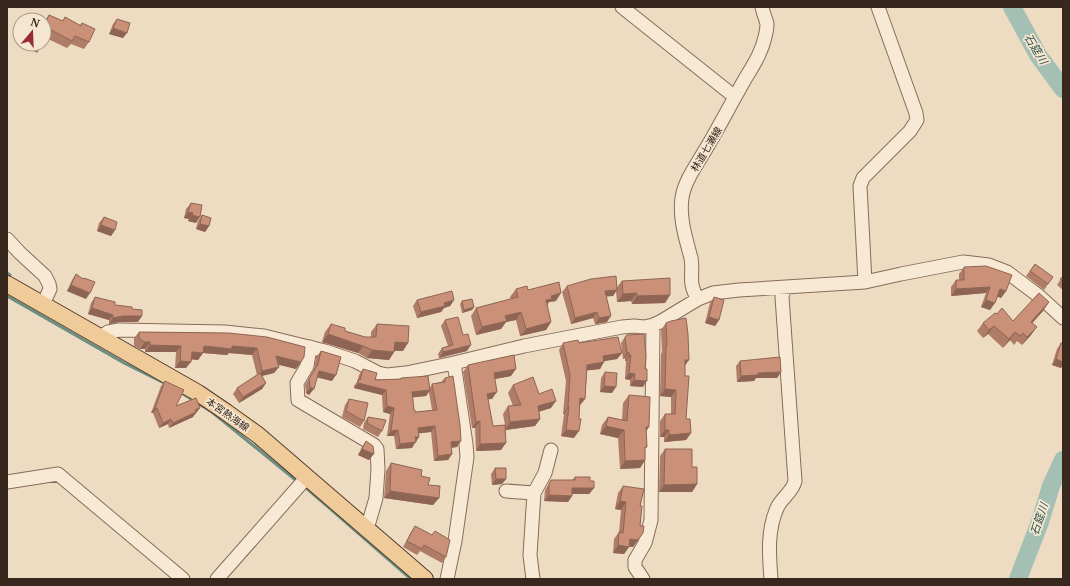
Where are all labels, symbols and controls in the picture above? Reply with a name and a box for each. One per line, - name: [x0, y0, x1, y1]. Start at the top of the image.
- north arrow: [12, 12, 52, 52]
- text: N: [29, 14, 42, 31]
- water label: 石筵川: [1022, 31, 1052, 68]
- street label: 林道七瀬線: [687, 124, 725, 174]
- street label: 本宮熱海線: [204, 394, 252, 434]
- water label: 石筵川: [1026, 500, 1051, 537]

